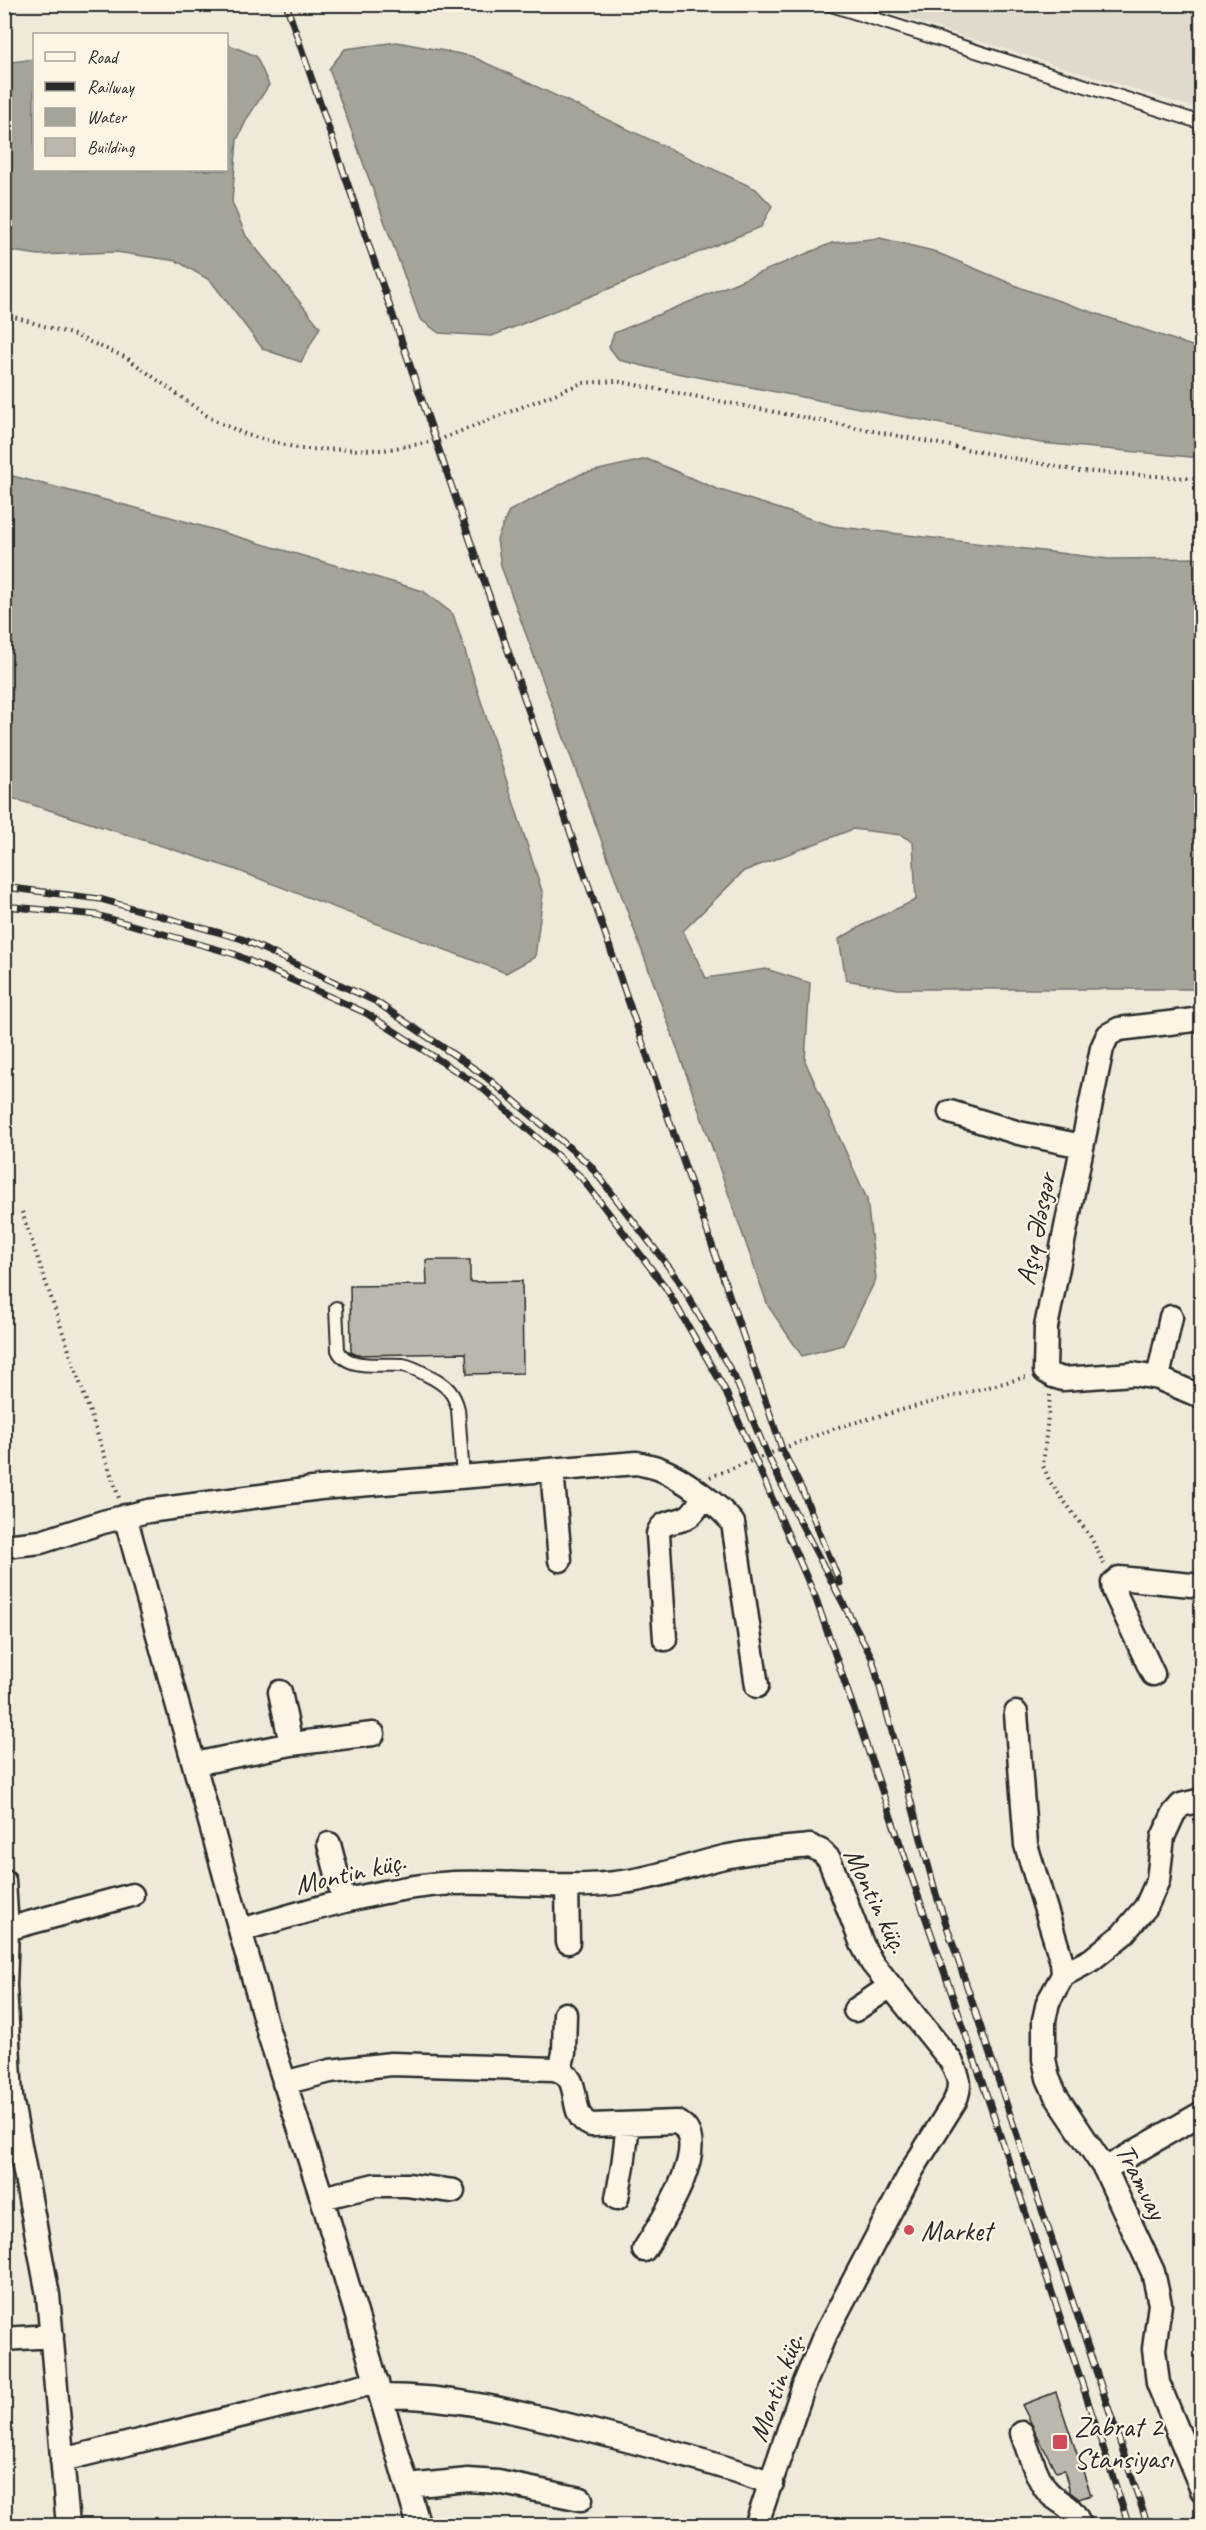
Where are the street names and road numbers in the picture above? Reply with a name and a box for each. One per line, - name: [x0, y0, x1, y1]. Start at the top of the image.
- street label: Aşıq Ələsgər: [1008, 1168, 1064, 1288]
- street label: Montin küç.: [836, 1842, 917, 1959]
- street label: Montin küç.: [291, 1843, 409, 1902]
- street label: Tramvay: [1108, 2138, 1176, 2227]
- street label: Montin küç.: [740, 2328, 811, 2446]

